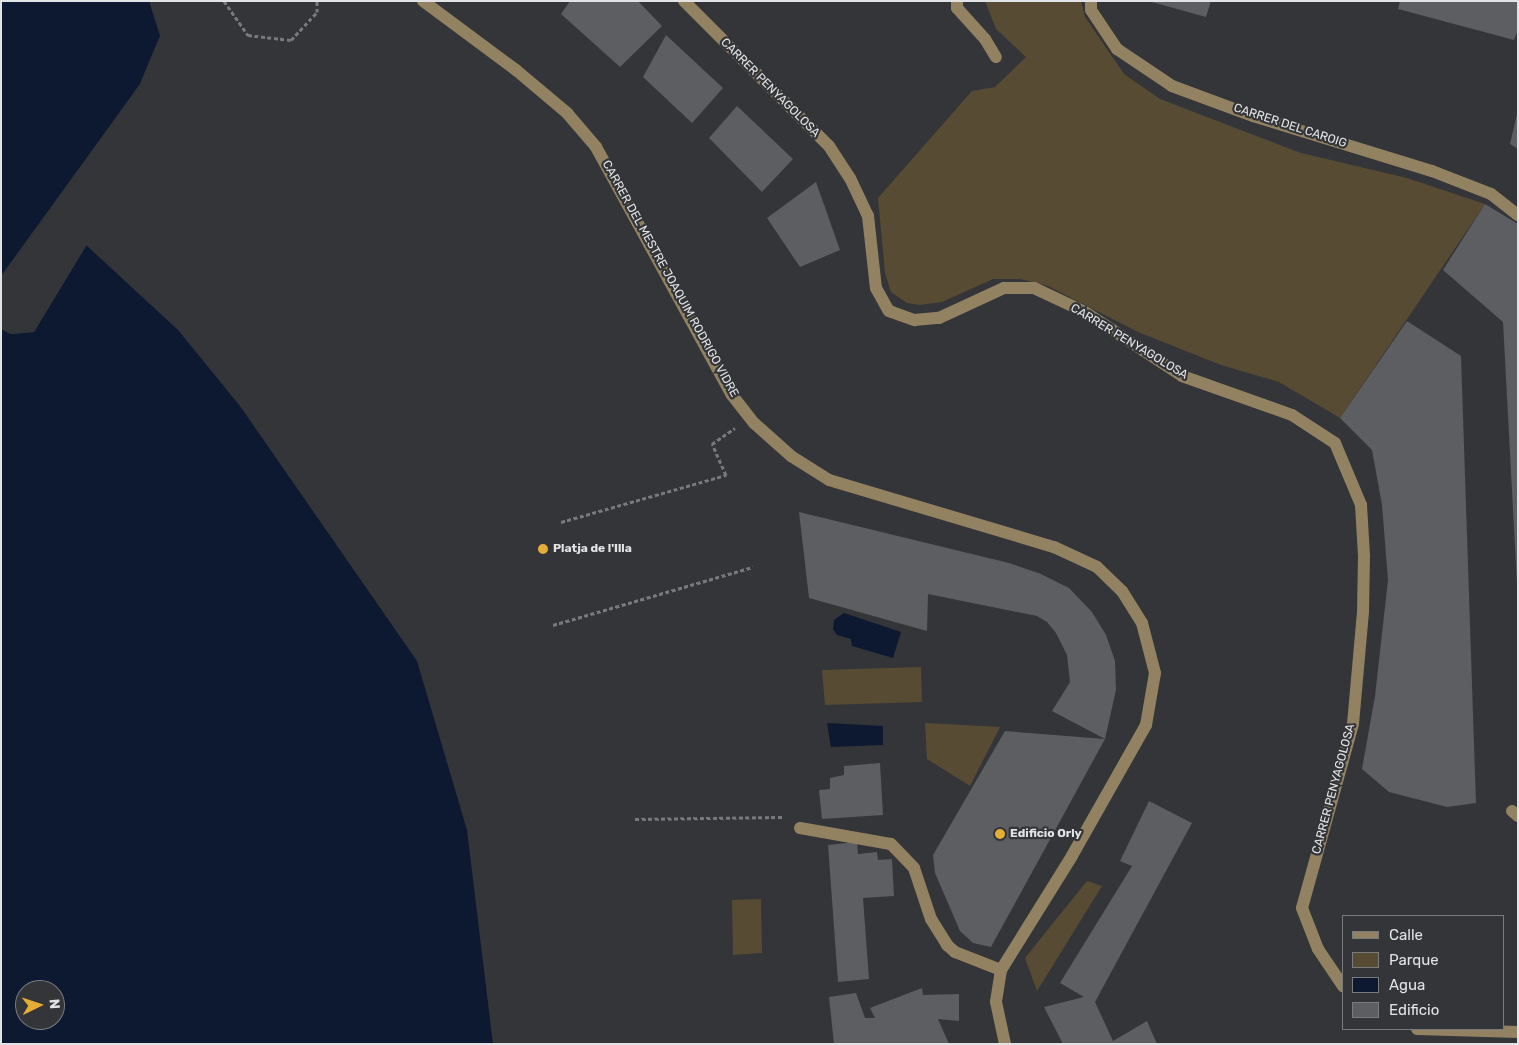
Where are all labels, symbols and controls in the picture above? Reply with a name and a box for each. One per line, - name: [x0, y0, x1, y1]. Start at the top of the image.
- street label: CARRER PENYAGOLOSA: [717, 35, 823, 141]
- street label: CARRER DEL CAROIG: [1231, 101, 1349, 151]
- street label: CARRER DEL MESTRE JOAQUIM RODRIGO VIDRE: [598, 158, 742, 400]
- street label: CARRER PENYAGOLOSA: [1068, 301, 1190, 383]
- place label: Platja de l'Illa: [553, 542, 632, 556]
- marker: Platja de l'Illa: [537, 543, 549, 555]
- street label: CARRER PENYAGOLOSA: [1310, 722, 1358, 856]
- place label: Edificio Orly: [1010, 827, 1082, 841]
- marker: Edificio Orly: [994, 828, 1006, 840]
- legend: [1342, 915, 1504, 1030]
- text: Calle: [1389, 926, 1423, 944]
- text: Parque: [1389, 951, 1439, 969]
- text: Agua: [1389, 976, 1425, 994]
- north arrow: [15, 980, 65, 1030]
- text: N: [46, 998, 63, 1010]
- text: Edificio: [1389, 1001, 1439, 1019]

